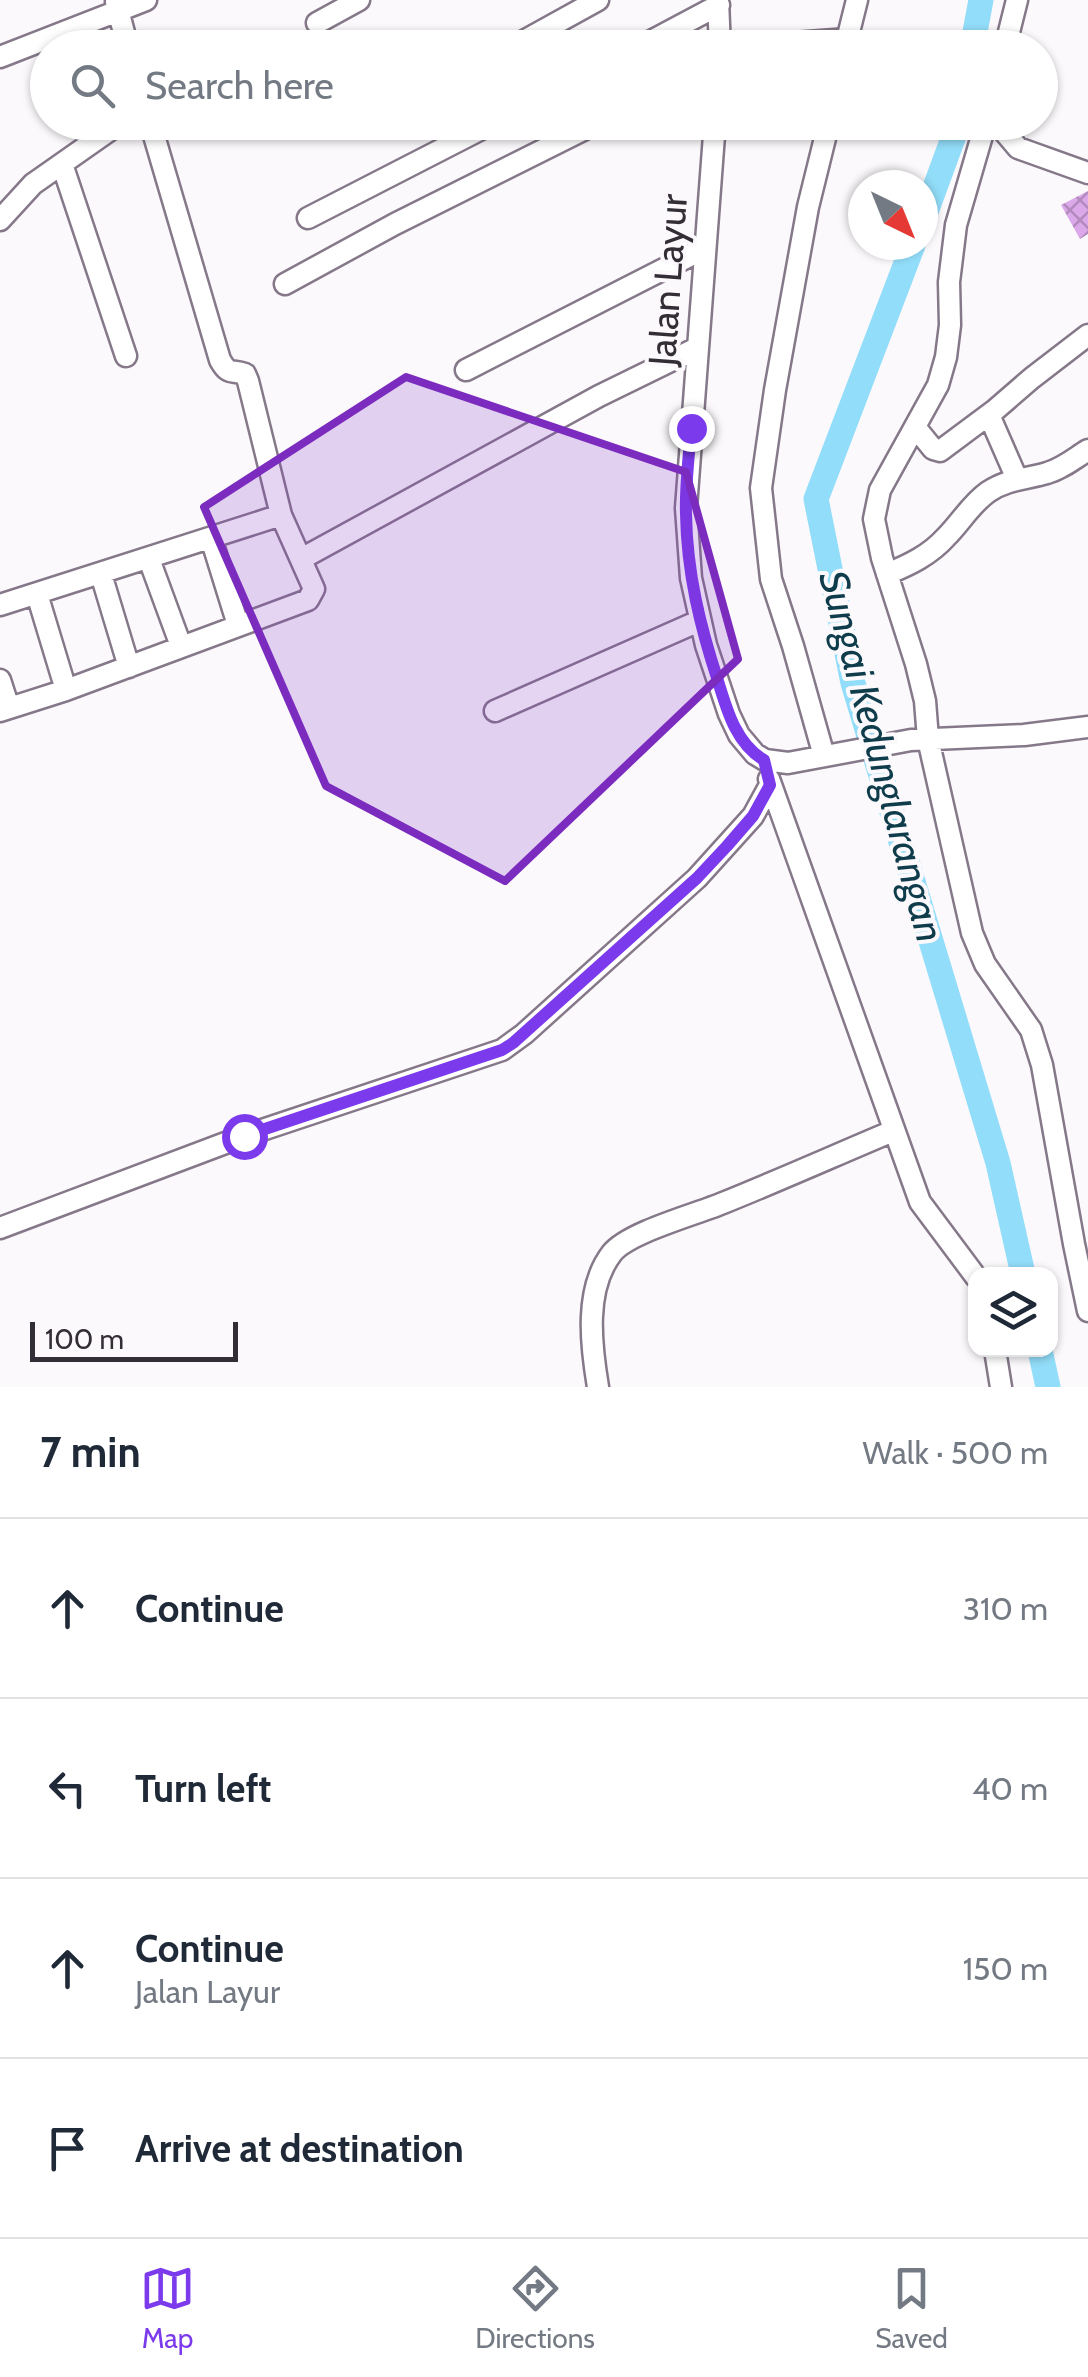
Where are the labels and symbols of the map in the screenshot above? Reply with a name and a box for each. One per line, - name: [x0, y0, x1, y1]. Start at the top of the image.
- north arrow: [848, 170, 938, 260]
- street label: Jalan Layur: [638, 192, 697, 368]
- route end: [669, 406, 715, 452]
- water label: Sungai Kedunglarangan: [809, 565, 956, 947]
- route start: [222, 1114, 268, 1160]
- scale bar: [30, 1317, 238, 1362]

